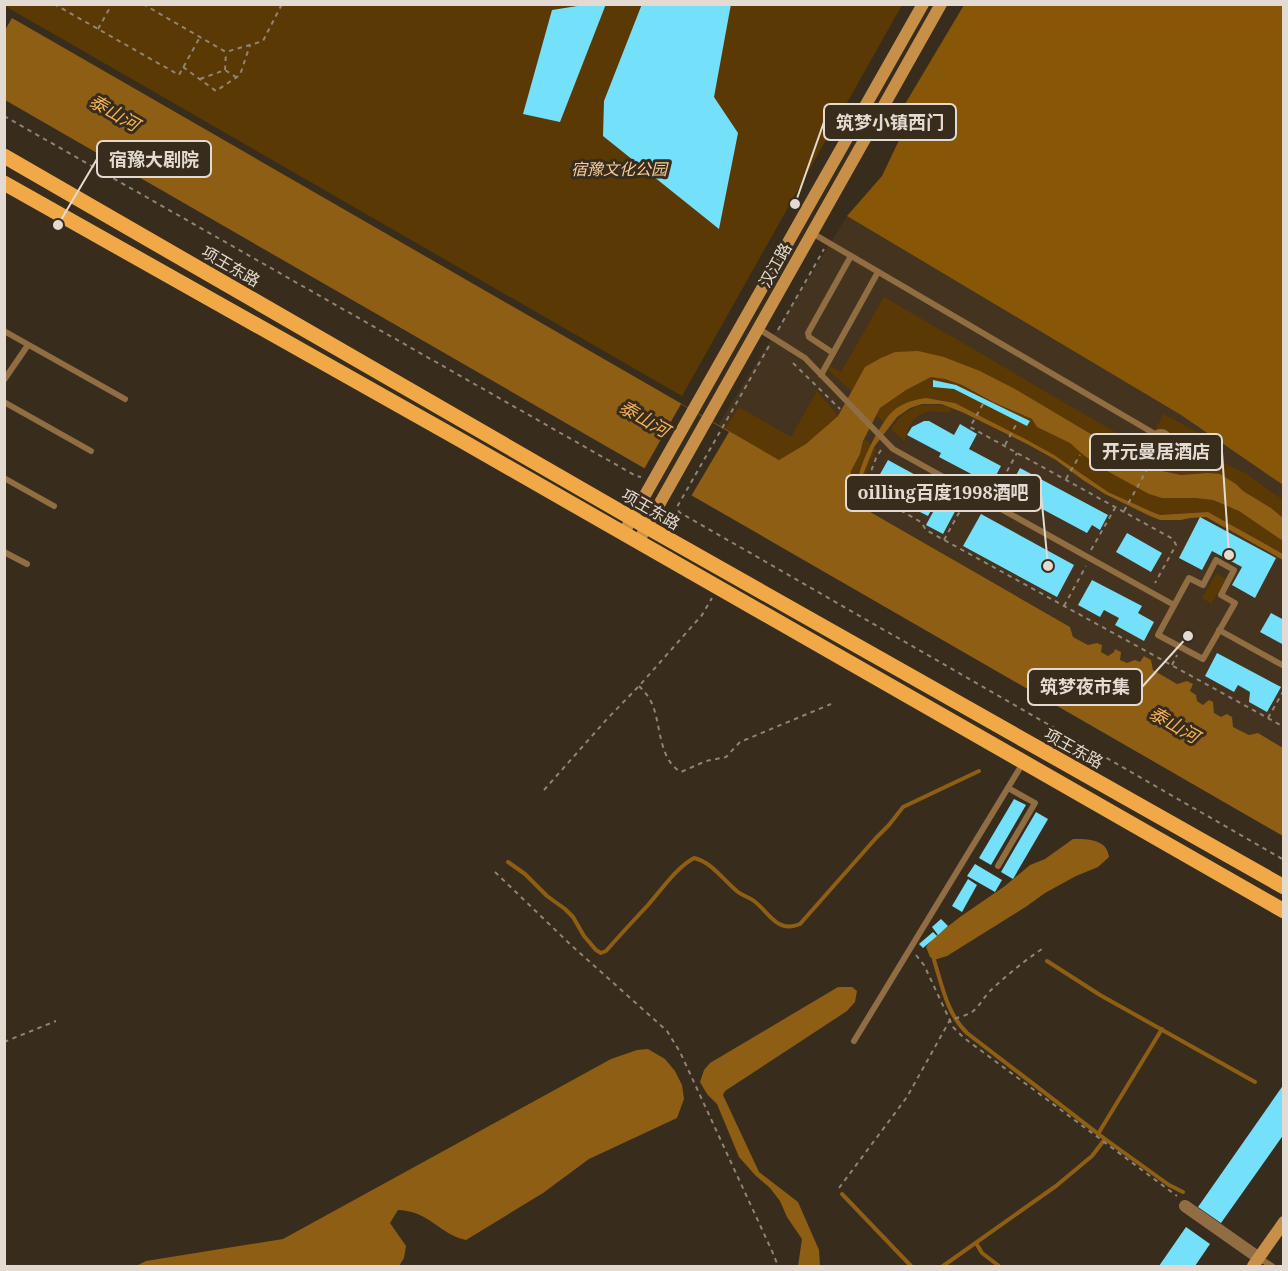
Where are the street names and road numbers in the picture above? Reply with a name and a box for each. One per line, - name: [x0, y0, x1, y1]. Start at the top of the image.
- street label: 汉江路: [754, 239, 796, 291]
- street label: 项王东路: [198, 240, 264, 292]
- street label: 项王东路: [618, 483, 684, 535]
- street label: 项王东路: [1041, 723, 1107, 773]

